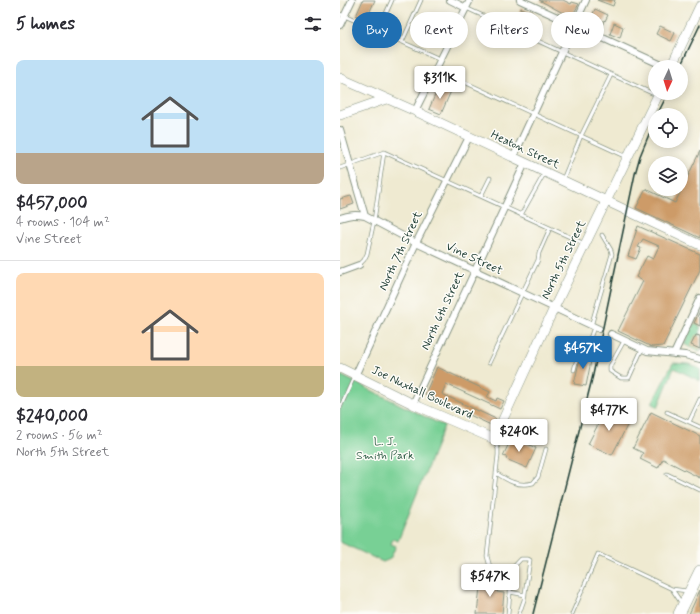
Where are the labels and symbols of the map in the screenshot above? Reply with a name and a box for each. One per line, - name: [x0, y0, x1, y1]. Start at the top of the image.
- north arrow: [648, 60, 688, 100]
- pin: $311K: [412, 66, 468, 100]
- street label: Heaton Street: [488, 127, 562, 173]
- street label: North 7th Street: [376, 209, 426, 293]
- street label: North 5th Street: [538, 218, 590, 302]
- street label: Vine Street: [443, 239, 505, 279]
- street label: North 6th Street: [418, 269, 468, 353]
- pin: $457K: [555, 336, 611, 370]
- street label: Joe Nuxhall Boulevard: [369, 363, 475, 423]
- pin: $477K: [581, 398, 637, 432]
- pin: $240K: [491, 419, 547, 453]
- park label: L. J. Smith Park: [356, 434, 414, 464]
- pin: $547K: [462, 564, 518, 598]

